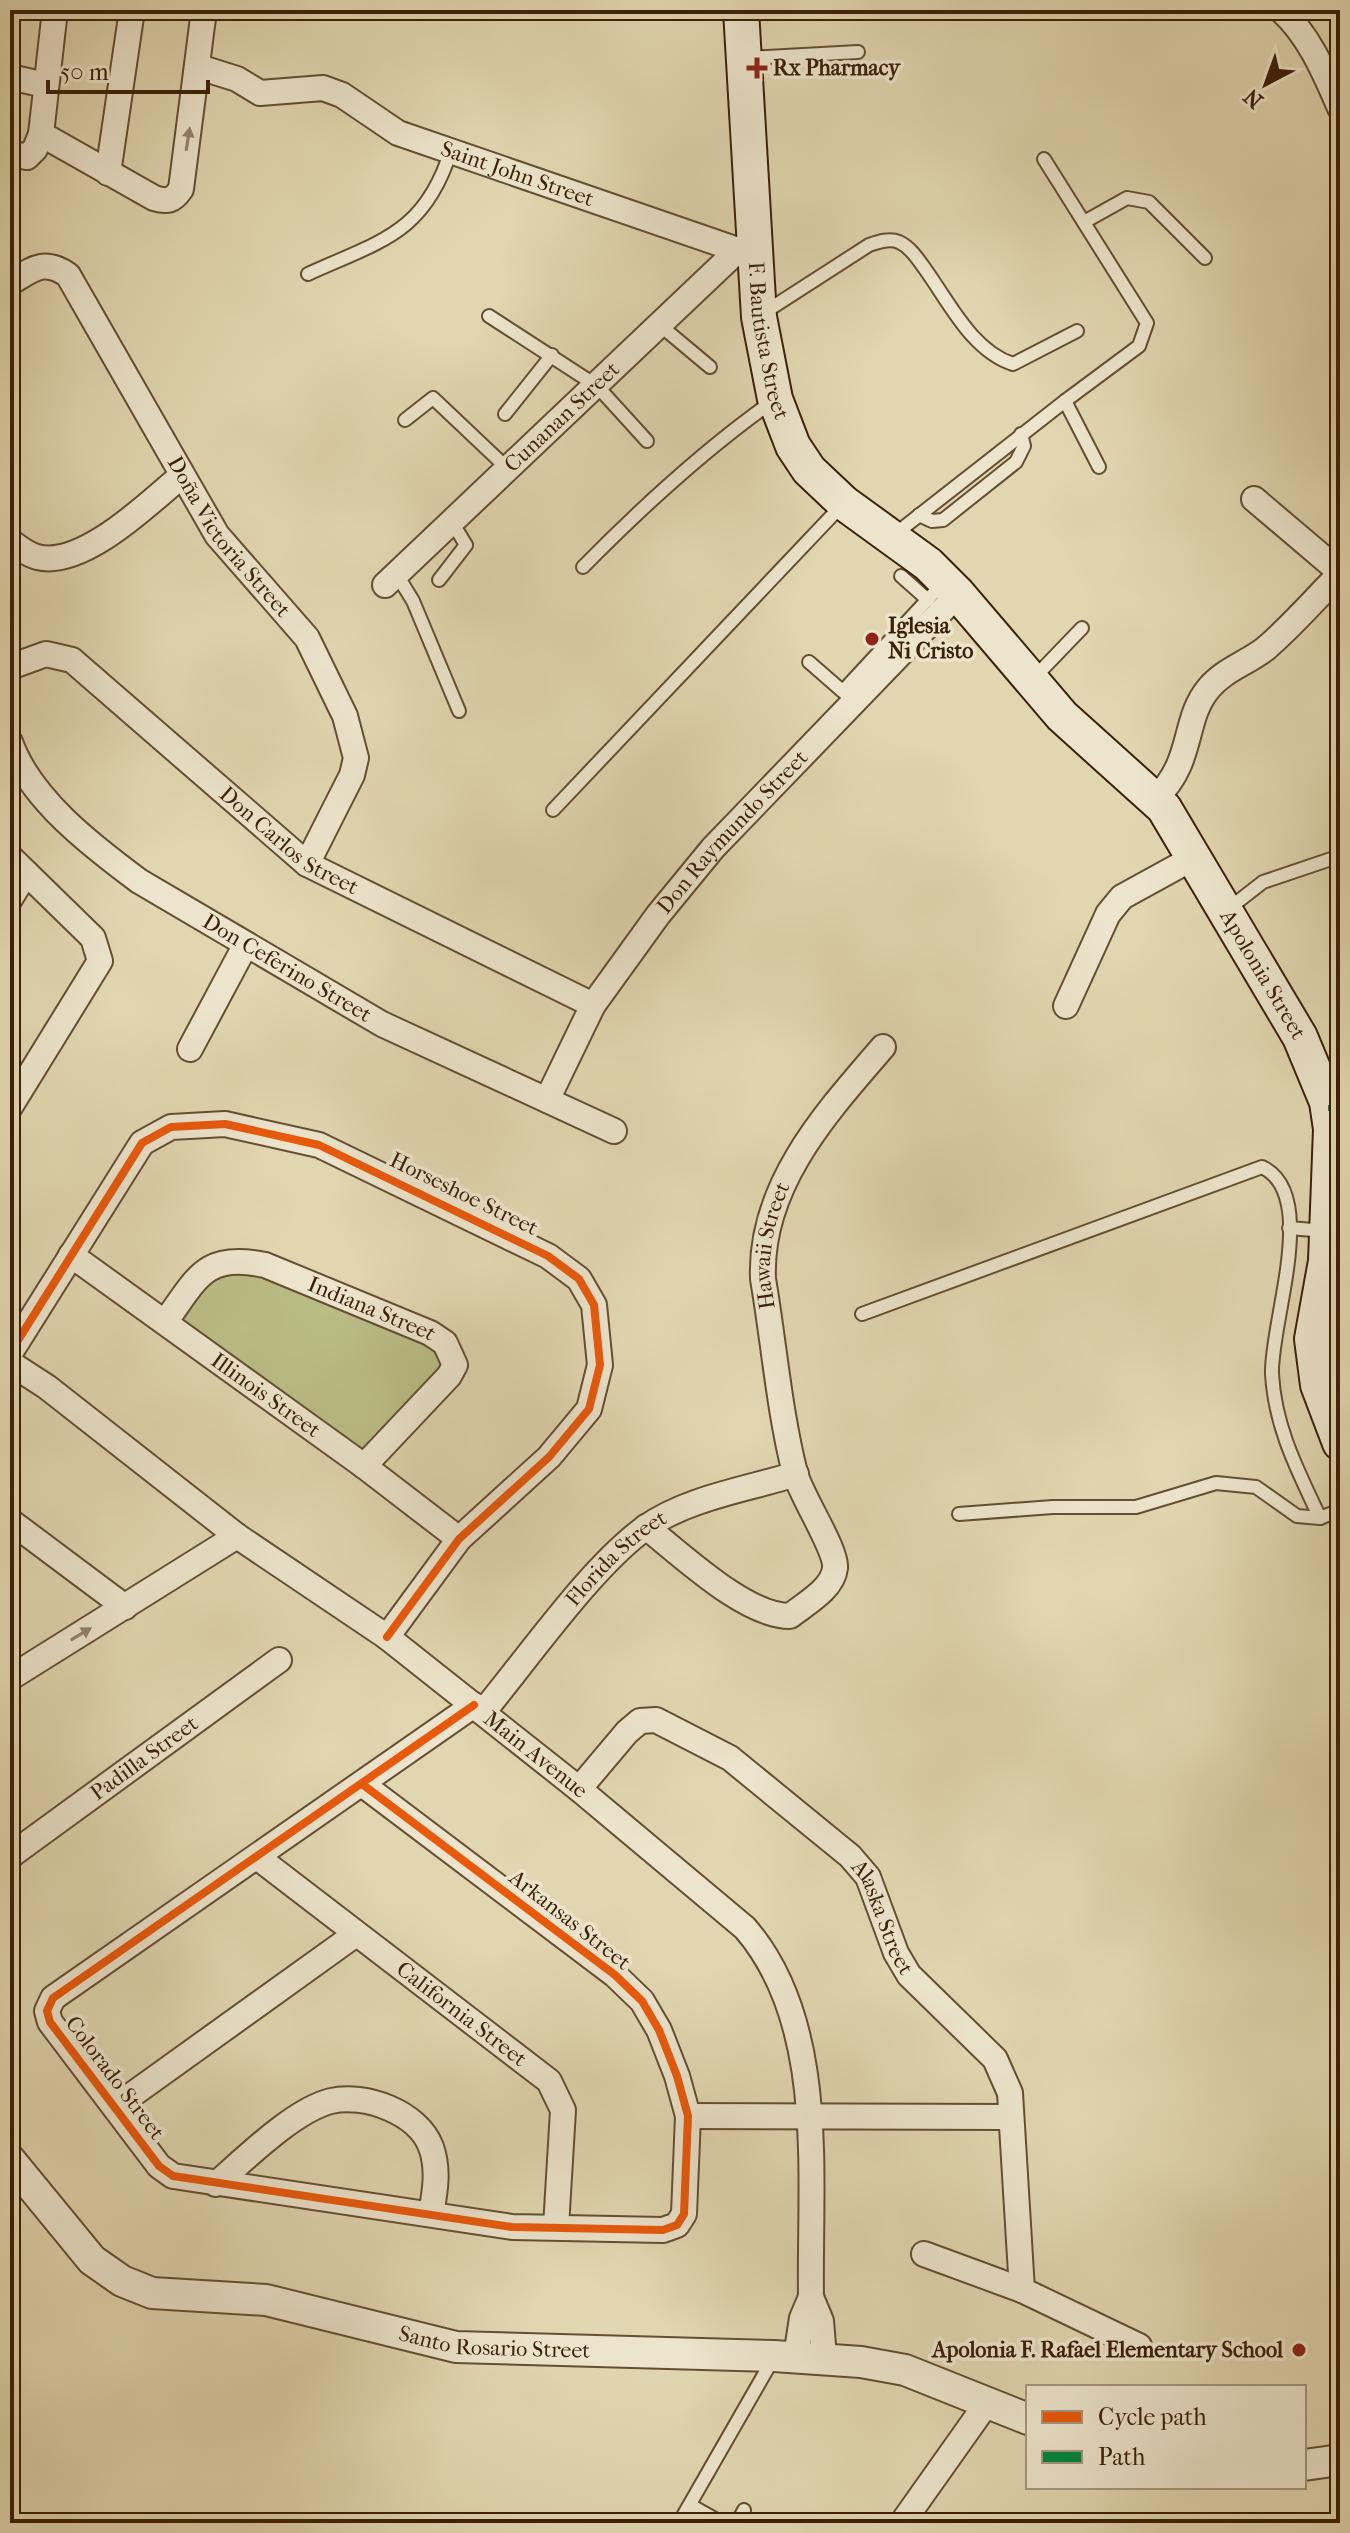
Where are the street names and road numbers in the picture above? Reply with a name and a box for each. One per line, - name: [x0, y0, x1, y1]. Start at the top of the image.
- street label: Saint John Street: [437, 136, 597, 212]
- street label: F. Bautista Street: [743, 261, 795, 423]
- street label: Cunanan Street: [499, 356, 625, 478]
- street label: Doña Victoria Street: [162, 452, 296, 623]
- street label: Don Raymundo Street: [651, 745, 813, 919]
- street label: Don Carlos Street: [214, 781, 363, 900]
- street label: Apolonia Street: [1214, 904, 1312, 1044]
- street label: Don Ceferino Street: [198, 908, 376, 1028]
- street label: Horseshoe Street: [386, 1147, 542, 1241]
- street label: Hawaii Street: [750, 1178, 796, 1311]
- street label: Indiana Street: [304, 1271, 441, 1346]
- street label: Illinois Street: [206, 1347, 326, 1443]
- street label: Florida Street: [560, 1505, 671, 1612]
- street label: Main Avenue: [478, 1706, 593, 1804]
- street label: Padilla Street: [85, 1710, 203, 1806]
- street label: Alaska Street: [845, 1853, 919, 1980]
- street label: Arkansas Street: [503, 1864, 636, 1976]
- street label: California Street: [391, 1956, 532, 2072]
- street label: Colorado Street: [60, 2011, 170, 2145]
- street label: Santo Rosario Street: [396, 2320, 591, 2364]

